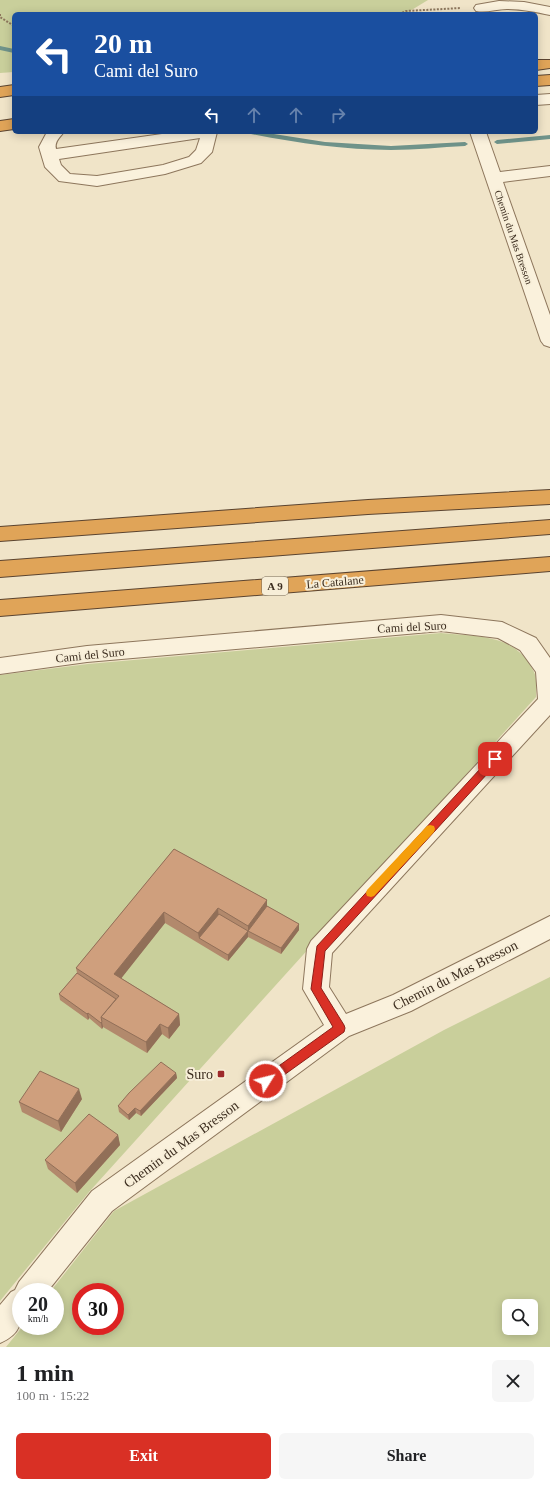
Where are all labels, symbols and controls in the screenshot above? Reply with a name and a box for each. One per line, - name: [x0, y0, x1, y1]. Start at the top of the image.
- icon: left: [28, 28, 80, 80]
- text: 20 m: [94, 28, 152, 59]
- text: Cami del Suro: [94, 61, 198, 81]
- icon: left: [201, 104, 223, 126]
- icon: ahead: [243, 104, 265, 126]
- icon: ahead: [285, 104, 307, 126]
- icon: right: [327, 104, 349, 126]
- street label: Chemin du Mas Bresson: [492, 189, 535, 286]
- street label: La Catalane: [306, 573, 364, 591]
- road number: A 9: [262, 577, 288, 595]
- street label: Cami del Suro: [377, 618, 447, 636]
- street label: Cami del Suro: [55, 644, 125, 666]
- pin: [478, 742, 512, 776]
- icon: arrive: [484, 748, 506, 770]
- street label: Chemin du Mas Bresson: [390, 937, 520, 1013]
- position arrow: [245, 1060, 287, 1102]
- place label: Suro: [187, 1067, 213, 1082]
- marker: Suro: [216, 1069, 226, 1079]
- street label: Chemin du Mas Bresson: [121, 1098, 242, 1191]
- speed limit sign: 30: [72, 1283, 124, 1335]
- text: 20: [28, 1293, 48, 1315]
- map controls: [502, 1299, 538, 1335]
- button: search: [502, 1299, 538, 1335]
- text: km/h: [28, 1313, 48, 1324]
- text: 1 min: [16, 1360, 74, 1386]
- button: close: [492, 1360, 534, 1402]
- text: 100 m · 15:22: [16, 1388, 89, 1403]
- button: Exit: [16, 1433, 271, 1479]
- button: Share: [279, 1433, 534, 1479]

